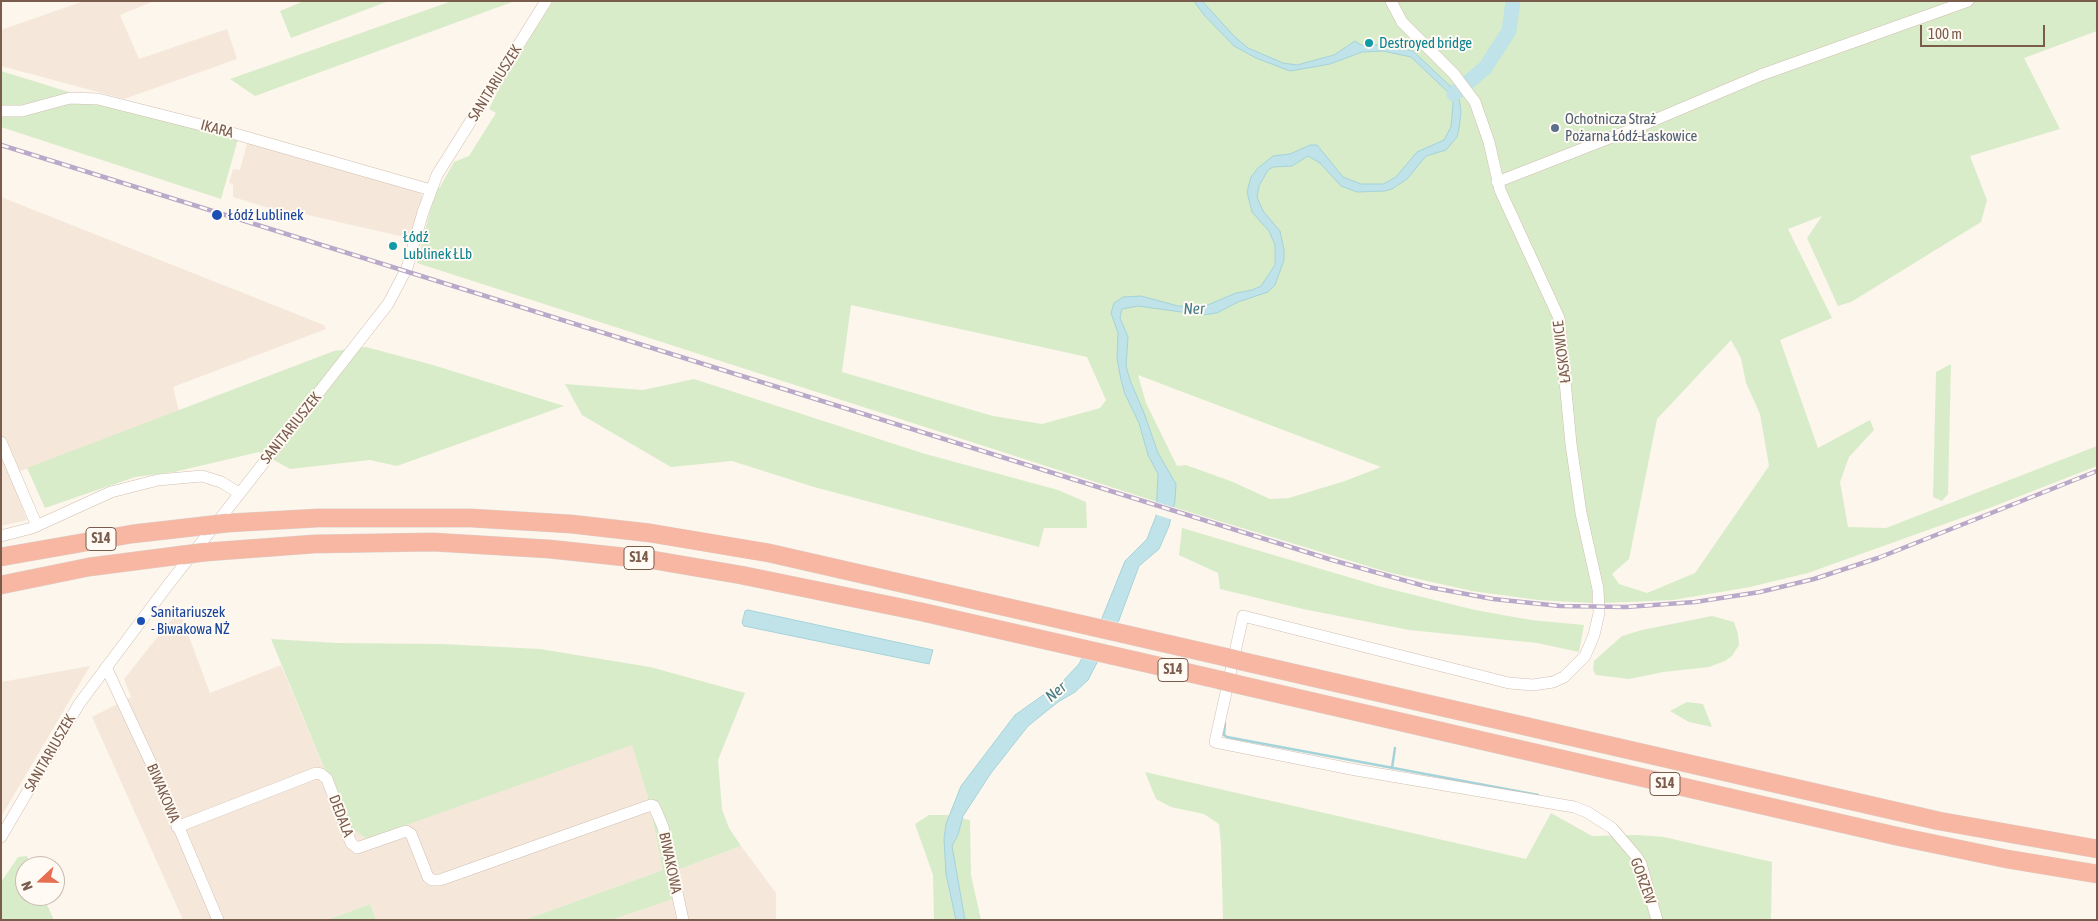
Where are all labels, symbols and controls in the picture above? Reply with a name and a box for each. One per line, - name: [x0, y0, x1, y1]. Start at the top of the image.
- scale bar: [1923, 15, 2048, 47]
- text: 100 m: [1928, 25, 1962, 42]
- place label: Destroyed bridge: [1379, 34, 1472, 52]
- marker: Destroyed bridge: [1363, 37, 1375, 49]
- street label: SANITARIUSZEK: [464, 41, 526, 125]
- place label: Ochotnicza Straż Pożarna Łódź-Łaskowice: [1565, 110, 1697, 145]
- street label: IKARA: [199, 116, 235, 142]
- marker: Ochotnicza Straż Pożarna Łódź-Łaskowice: [1549, 122, 1561, 134]
- place label: Łódź Lublinek: [228, 206, 304, 224]
- marker: Łódź Lublinek: [210, 208, 224, 222]
- place label: Łódź Lublinek ŁLb: [403, 228, 472, 263]
- marker: Łódź Lublinek ŁLb: [387, 240, 399, 252]
- water label: Ner: [1183, 299, 1205, 319]
- street label: ŁASKOWICE: [1549, 320, 1575, 384]
- street label: SANITARIUSZEK: [257, 389, 325, 467]
- road number: S14: [86, 528, 116, 550]
- road number: S14: [624, 546, 654, 570]
- place label: Sanitariuszek - Biwakowa NŻ: [151, 603, 230, 638]
- marker: Sanitariuszek - Biwakowa NŻ: [135, 615, 147, 627]
- road number: S14: [1158, 658, 1188, 682]
- water label: Ner: [1042, 678, 1070, 706]
- street label: SANITARIUSZEK: [21, 711, 79, 795]
- street label: BIWAKOWA: [143, 761, 183, 825]
- road number: S14: [1650, 772, 1680, 796]
- street label: DEDALA: [325, 792, 357, 840]
- street label: BIWAKOWA: [655, 831, 685, 895]
- street label: GORZEW: [1626, 855, 1660, 907]
- north arrow: [15, 856, 65, 906]
- text: N: [18, 879, 36, 893]

